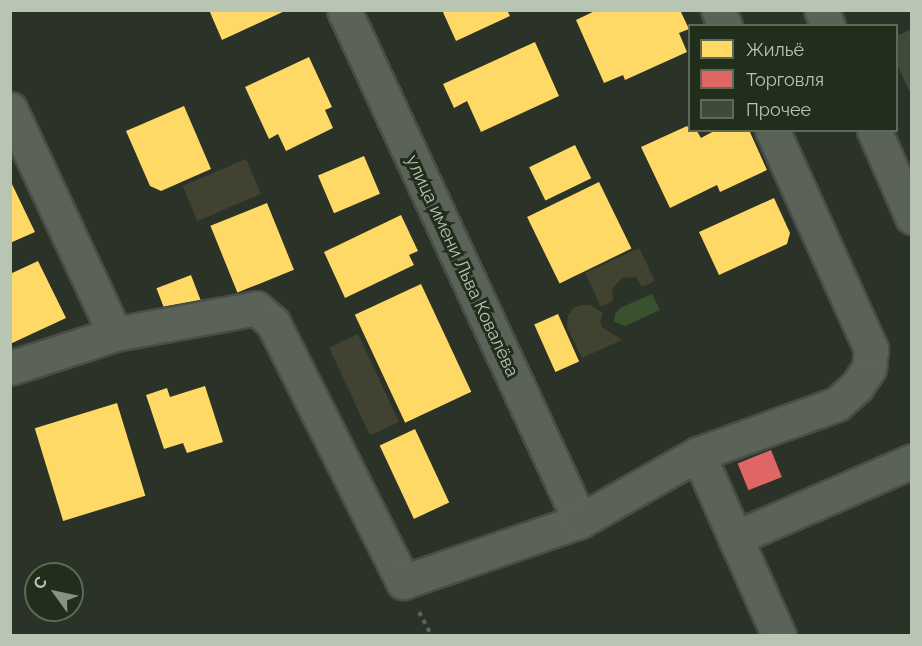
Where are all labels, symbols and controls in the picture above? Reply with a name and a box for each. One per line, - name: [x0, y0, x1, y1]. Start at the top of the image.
- legend: [688, 24, 898, 132]
- text: Жильё: [746, 39, 804, 60]
- text: Торговля: [746, 69, 824, 90]
- text: Прочее: [746, 99, 811, 120]
- street label: улица имени Льва Ковалёва: [401, 152, 523, 380]
- north arrow: [24, 562, 84, 622]
- text: С: [29, 573, 51, 593]

